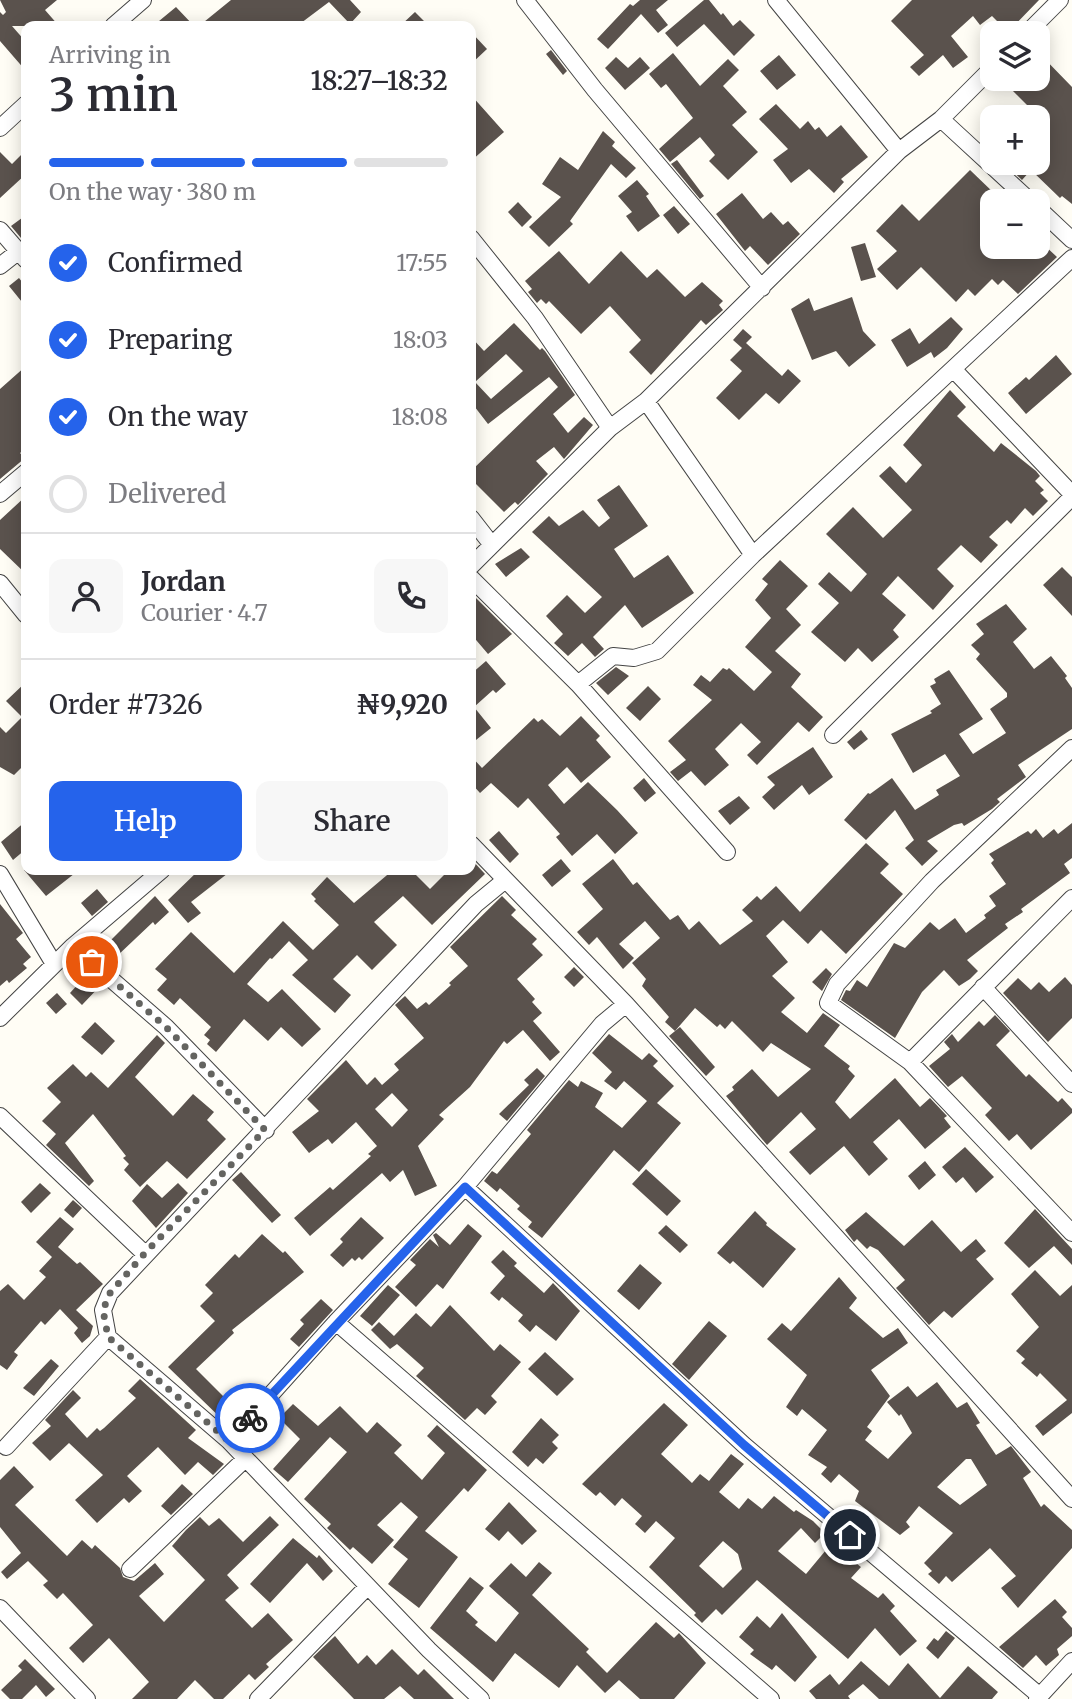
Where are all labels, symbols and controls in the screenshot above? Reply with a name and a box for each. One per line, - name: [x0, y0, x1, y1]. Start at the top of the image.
- map controls: [980, 21, 1050, 259]
- button: layers: [980, 21, 1050, 91]
- text: Arriving in: [49, 40, 171, 69]
- text: 18:27–18:32: [311, 64, 448, 97]
- text: 3 min: [49, 66, 178, 124]
- button: +: [980, 105, 1050, 175]
- text: On the way · 380 m: [49, 177, 256, 206]
- button: −: [980, 189, 1050, 259]
- icon: check: [49, 244, 87, 282]
- text: Confirmed: [108, 246, 243, 279]
- text: 17:55: [396, 248, 448, 277]
- icon: check: [49, 321, 87, 359]
- text: Preparing: [108, 323, 232, 356]
- text: 18:03: [393, 325, 448, 354]
- icon: check: [49, 398, 87, 436]
- text: On the way: [108, 400, 248, 433]
- text: 18:08: [392, 402, 448, 431]
- text: Delivered: [108, 477, 227, 510]
- button: person: [49, 559, 123, 633]
- button: phone: [374, 559, 448, 633]
- text: Jordan: [141, 565, 226, 598]
- text: Courier · 4.7: [141, 598, 268, 627]
- text: Order #7326: [49, 688, 203, 721]
- text: ₦9,920: [356, 688, 448, 721]
- button: Help: [49, 781, 242, 861]
- button: Share: [256, 781, 448, 861]
- pin: [62, 932, 122, 992]
- icon: bag: [73, 943, 111, 981]
- courier: [215, 1383, 285, 1453]
- icon: bike: [231, 1399, 269, 1437]
- pin: [820, 1505, 880, 1565]
- icon: home: [831, 1516, 869, 1554]

